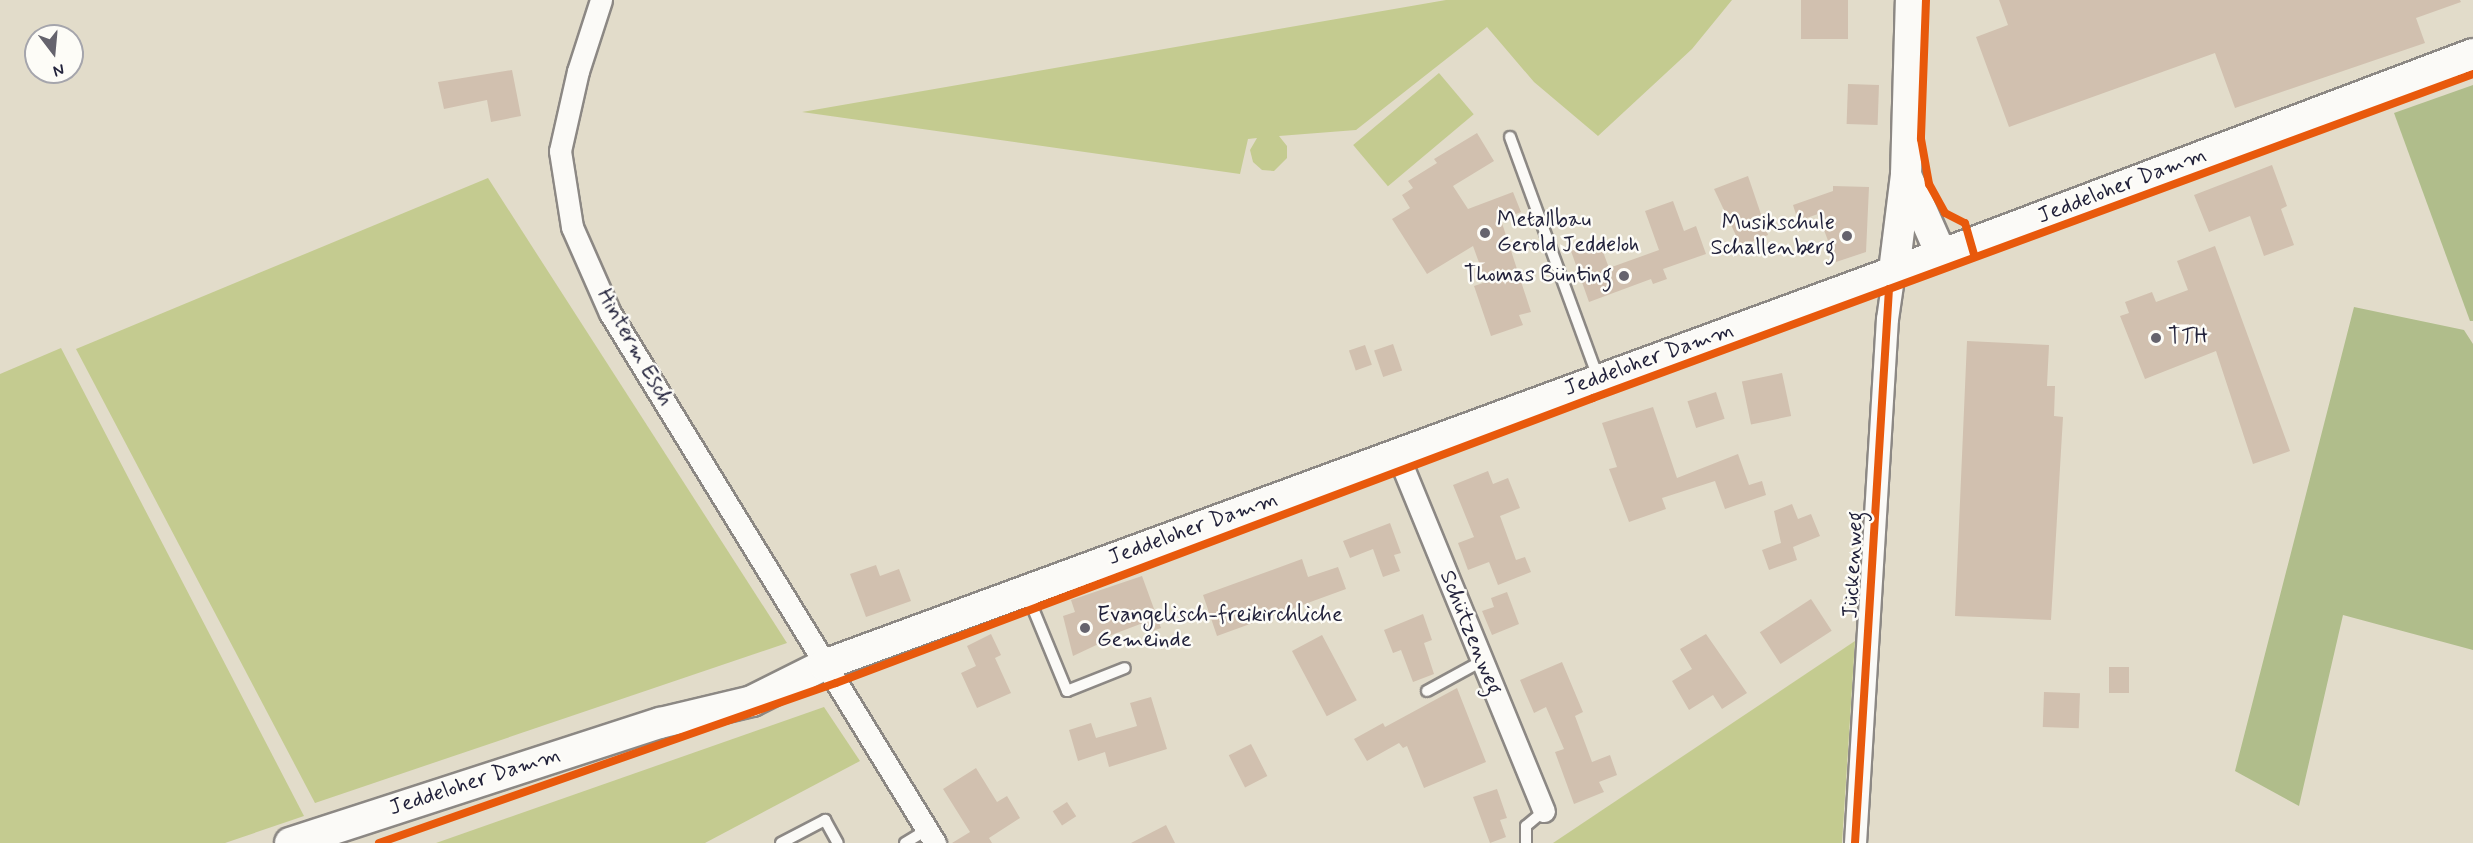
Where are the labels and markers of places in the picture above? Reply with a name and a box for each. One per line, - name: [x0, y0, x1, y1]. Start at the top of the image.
- place label: Metallbau Gerold Jeddeloh: [1497, 207, 1643, 258]
- place label: Musikschule Schallenberg: [1710, 210, 1835, 262]
- marker: Metallbau Gerold Jeddeloh: [1478, 226, 1492, 240]
- marker: Musikschule Schallenberg: [1840, 229, 1854, 243]
- place label: Thomas Bünting: [1464, 263, 1612, 289]
- marker: Thomas Bünting: [1617, 269, 1631, 283]
- place label: TTH: [2168, 325, 2208, 351]
- marker: TTH: [2149, 331, 2163, 345]
- place label: Evangelisch-freikirchliche Gemeinde: [1097, 602, 1343, 654]
- marker: Evangelisch-freikirchliche Gemeinde: [1078, 621, 1092, 635]

